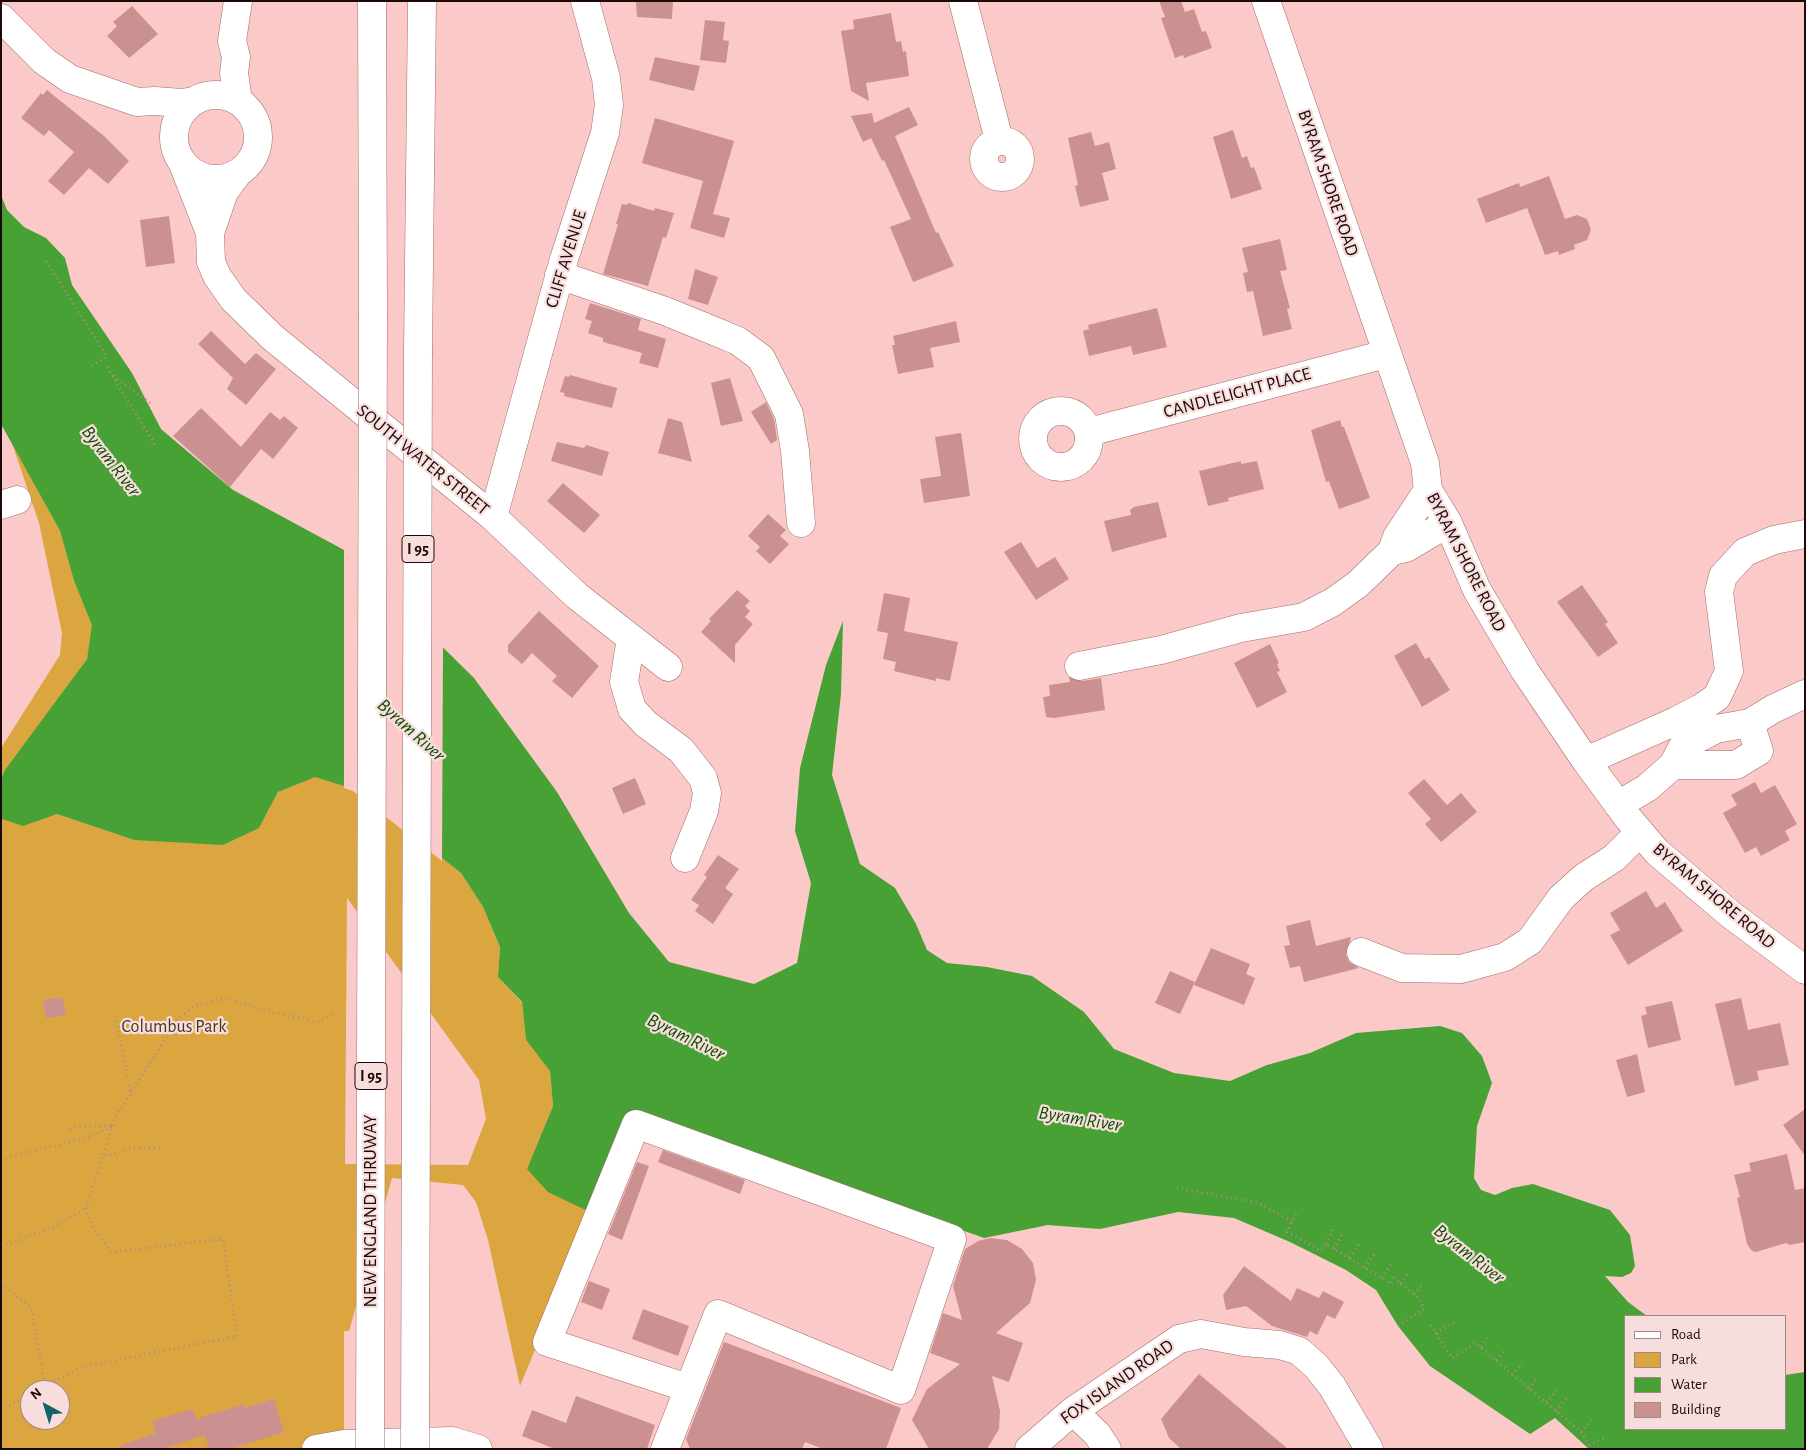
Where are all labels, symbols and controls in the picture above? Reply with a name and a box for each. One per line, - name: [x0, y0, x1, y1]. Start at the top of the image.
- street label: BYRAM SHORE ROAD: [1293, 107, 1363, 259]
- street label: CLIFF AVENUE: [541, 207, 591, 311]
- street label: CANDLELIGHT PLACE: [1161, 363, 1313, 423]
- street label: SOUTH WATER STREET: [352, 400, 494, 520]
- water label: Byram River: [76, 421, 146, 501]
- street label: BYRAM SHORE ROAD: [1422, 489, 1510, 635]
- road number: I 95: [402, 536, 434, 562]
- water label: Byram River: [372, 694, 450, 766]
- street label: BYRAM SHORE ROAD: [1648, 838, 1780, 954]
- water label: Byram River: [644, 1009, 728, 1065]
- park label: Columbus Park: [122, 1016, 226, 1038]
- road number: I 95: [355, 1062, 387, 1090]
- water label: Byram River: [1037, 1101, 1123, 1137]
- street label: NEW ENGLAND THRUWAY: [360, 1114, 382, 1308]
- water label: Byram River: [1429, 1219, 1509, 1289]
- legend: [1624, 1315, 1786, 1430]
- text: Road: [1671, 1327, 1701, 1342]
- street label: FOX ISLAND ROAD: [1056, 1335, 1178, 1429]
- text: Park: [1671, 1352, 1697, 1367]
- text: Water: [1671, 1377, 1707, 1392]
- north arrow: [20, 1380, 70, 1430]
- text: N: [28, 1386, 44, 1403]
- text: Building: [1671, 1402, 1721, 1417]

